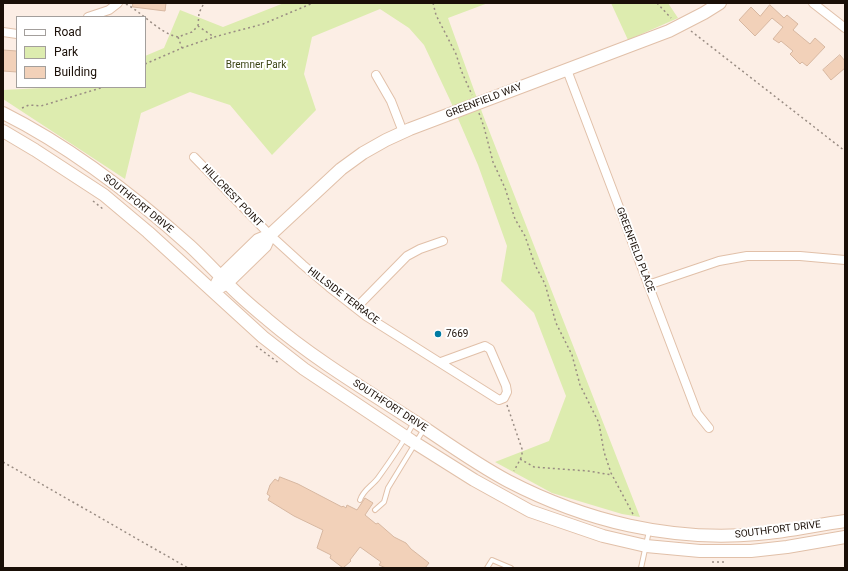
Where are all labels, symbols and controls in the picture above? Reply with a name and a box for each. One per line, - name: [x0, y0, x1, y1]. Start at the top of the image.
- legend: [16, 16, 146, 88]
- text: Road: [54, 25, 82, 39]
- text: Park: [54, 45, 78, 59]
- park label: Bremner Park: [226, 59, 286, 71]
- text: Building: [54, 65, 97, 79]
- street label: GREENFIELD WAY: [444, 81, 524, 121]
- street label: HILLCREST POINT: [199, 162, 265, 230]
- street label: SOUTHFORT DRIVE: [101, 172, 175, 236]
- street label: GREENFIELD PLACE: [613, 206, 657, 294]
- street label: HILLSIDE TERRACE: [305, 265, 381, 327]
- place label: 7669: [446, 328, 468, 340]
- marker: 7669: [433, 329, 443, 339]
- street label: SOUTHFORT DRIVE: [350, 377, 430, 435]
- street label: SOUTHFORT DRIVE: [734, 519, 822, 541]

